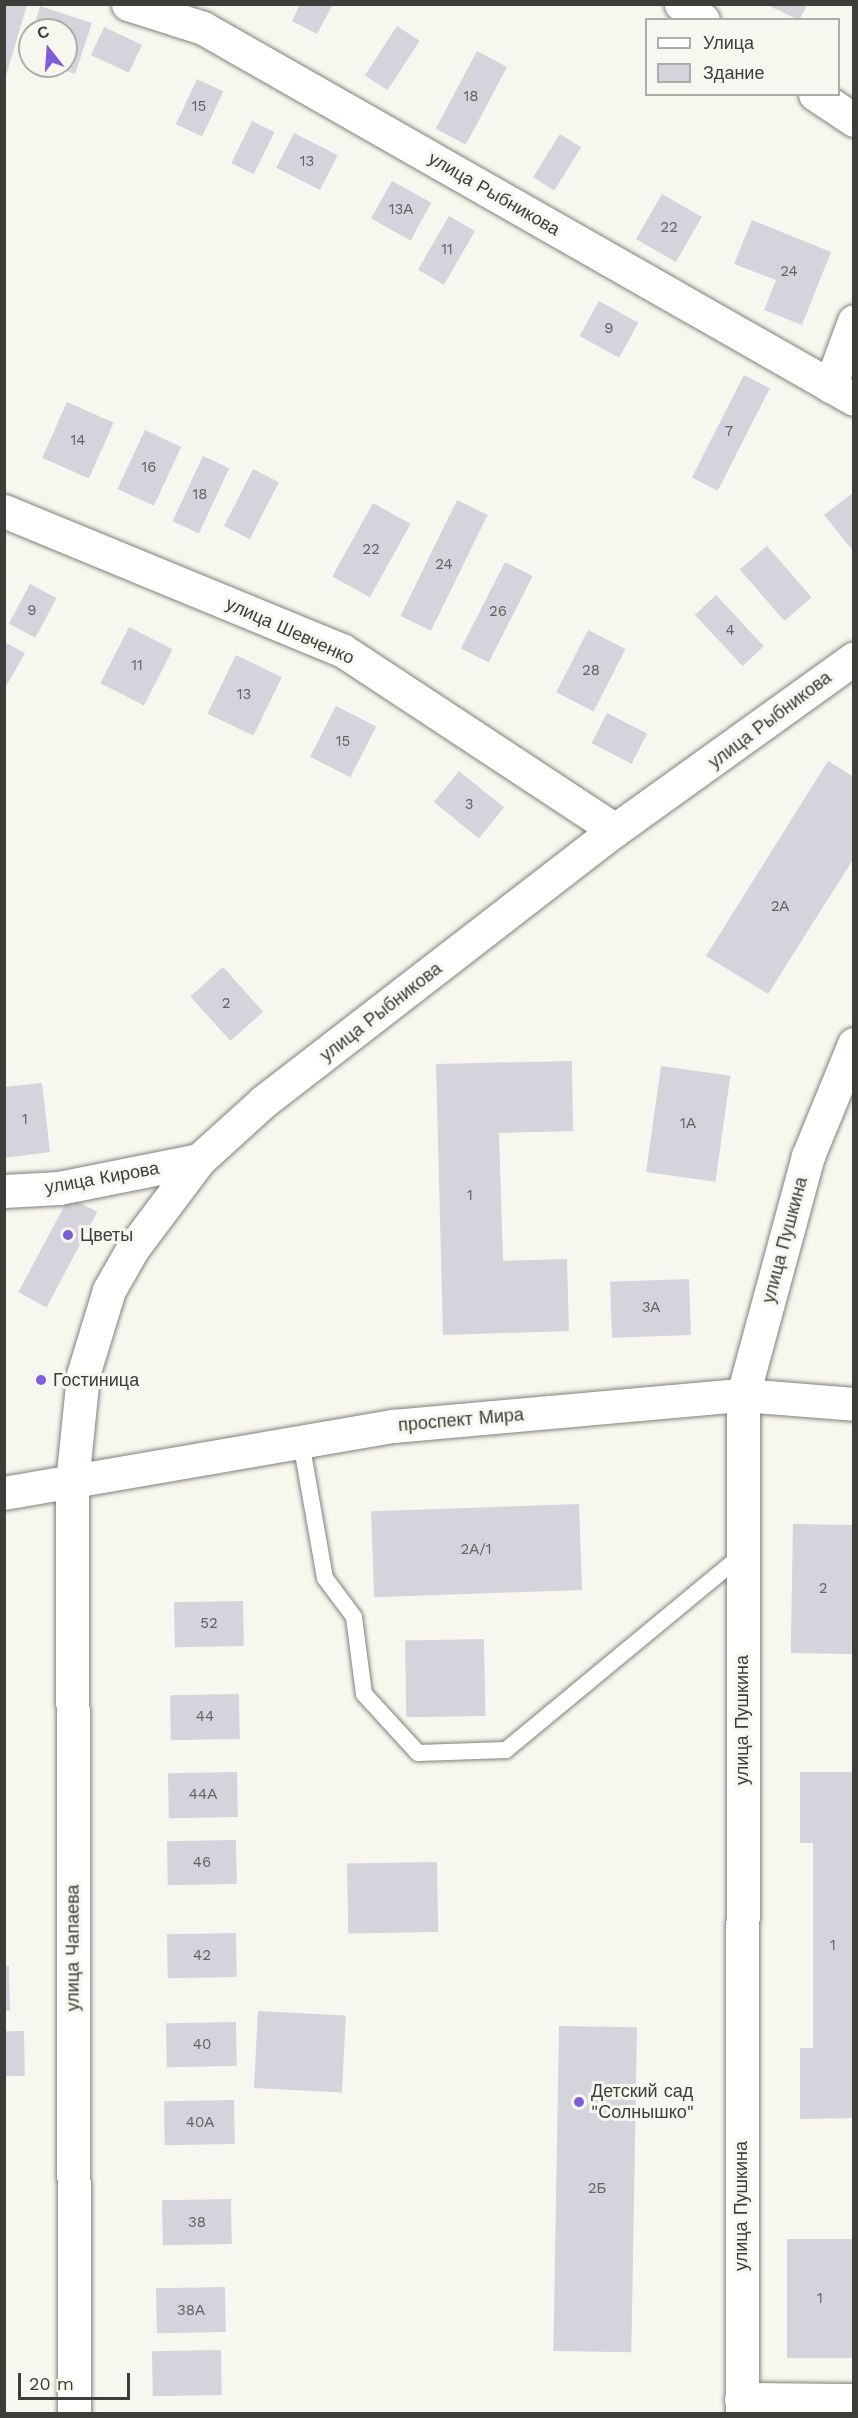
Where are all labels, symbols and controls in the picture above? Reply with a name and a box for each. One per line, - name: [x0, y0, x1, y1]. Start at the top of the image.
- north arrow: [18, 18, 78, 78]
- legend: [645, 18, 840, 96]
- text: С: [35, 21, 51, 43]
- text: Улица: [703, 32, 754, 53]
- text: Здание: [703, 62, 764, 83]
- house number: 18: [463, 88, 479, 106]
- house number: 15: [192, 98, 206, 116]
- street label: улица Рыбникова: [424, 148, 564, 240]
- house number: 13: [300, 153, 314, 171]
- house number: 13А: [389, 201, 413, 219]
- house number: 22: [660, 219, 678, 237]
- house number: 11: [441, 241, 453, 259]
- house number: 24: [780, 263, 798, 281]
- house number: 9: [604, 320, 614, 338]
- house number: 7: [725, 423, 733, 441]
- house number: 14: [70, 432, 86, 450]
- house number: 16: [142, 459, 156, 477]
- house number: 18: [192, 486, 208, 504]
- house number: 22: [362, 541, 380, 559]
- house number: 24: [435, 556, 453, 574]
- street label: улица Шевченко: [222, 593, 358, 669]
- house number: 9: [27, 602, 37, 620]
- house number: 26: [489, 603, 507, 621]
- house number: 4: [725, 622, 735, 640]
- house number: 11: [131, 657, 143, 675]
- house number: 28: [582, 662, 600, 680]
- street label: улица Рыбникова: [704, 667, 836, 773]
- house number: 13: [237, 686, 251, 704]
- house number: 15: [336, 733, 350, 751]
- house number: 3: [465, 796, 473, 814]
- house number: 2А: [771, 898, 789, 916]
- street label: улица Рыбникова: [316, 958, 446, 1066]
- house number: 2: [222, 995, 230, 1013]
- house number: 1: [22, 1111, 28, 1129]
- house number: 1А: [680, 1115, 696, 1133]
- street label: улица Кирова: [43, 1157, 161, 1199]
- street label: улица Пушкина: [758, 1174, 812, 1306]
- house number: 1: [467, 1187, 473, 1205]
- place label: Цветы: [80, 1224, 133, 1246]
- marker: Цветы: [61, 1228, 75, 1242]
- house number: 3А: [642, 1299, 660, 1317]
- place label: Гостиница: [53, 1369, 139, 1391]
- marker: Гостиница: [34, 1373, 48, 1387]
- street label: проспект Мира: [397, 1404, 525, 1436]
- house number: 2А/1: [460, 1541, 492, 1559]
- house number: 2: [819, 1580, 827, 1598]
- house number: 52: [200, 1615, 218, 1633]
- street label: улица Пушкина: [731, 1655, 753, 1785]
- house number: 44: [196, 1708, 214, 1726]
- house number: 44А: [189, 1786, 217, 1804]
- house number: 46: [193, 1854, 211, 1872]
- street label: улица Чапаева: [62, 1885, 84, 2011]
- house number: 1: [830, 1937, 836, 1955]
- house number: 42: [193, 1947, 211, 1965]
- house number: 40: [193, 2036, 211, 2054]
- place label: Детский сад "Солнышко": [591, 2081, 694, 2124]
- marker: Детский сад "Солнышко": [572, 2095, 586, 2109]
- house number: 40А: [186, 2114, 214, 2132]
- street label: улица Пушкина: [730, 2141, 752, 2271]
- house number: 2Б: [588, 2180, 606, 2198]
- house number: 38: [188, 2214, 206, 2232]
- house number: 1: [817, 2290, 823, 2308]
- house number: 38А: [177, 2302, 205, 2320]
- scale bar: [21, 2361, 134, 2399]
- text: 20 m: [29, 2373, 74, 2394]

